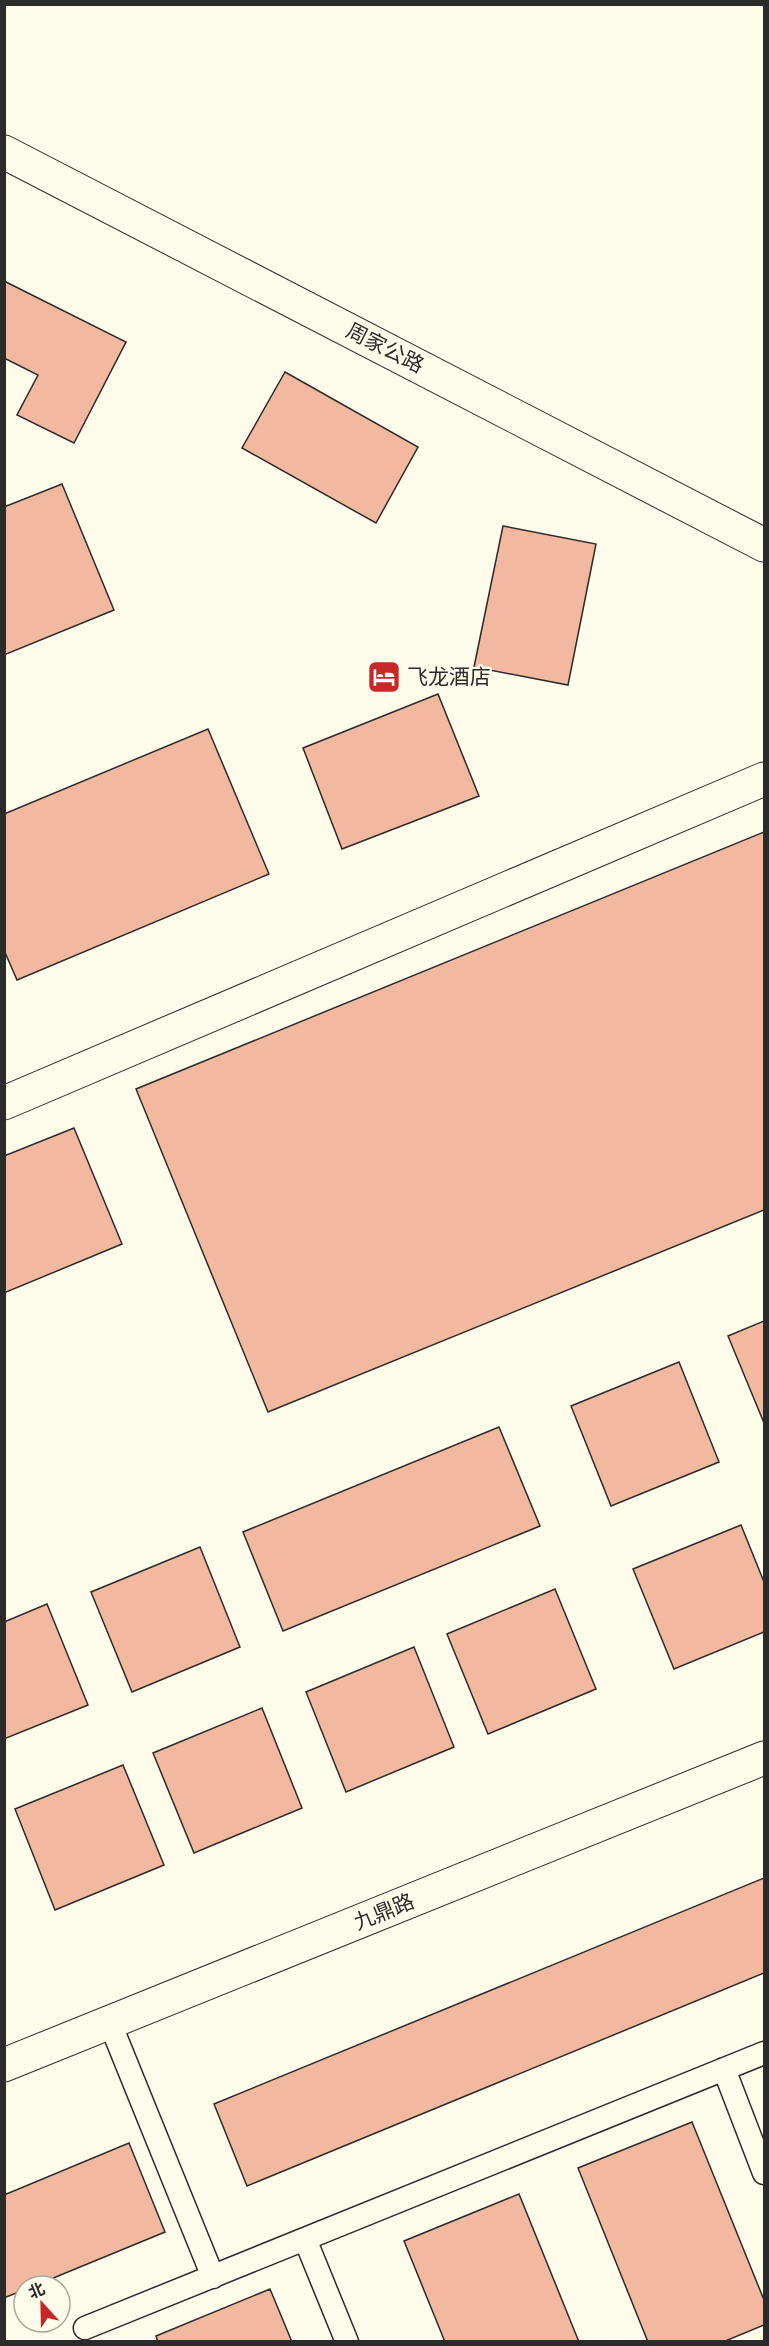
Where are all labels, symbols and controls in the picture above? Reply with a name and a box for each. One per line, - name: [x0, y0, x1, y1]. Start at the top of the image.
- street label: 周家公路: [342, 317, 428, 378]
- hotel icon: 飞龙酒店: [366, 659, 402, 695]
- place label: 飞龙酒店: [407, 664, 491, 689]
- street label: 九鼎路: [350, 1888, 418, 1935]
- north arrow: [12, 2274, 72, 2334]
- text: 北: [26, 2279, 48, 2302]

